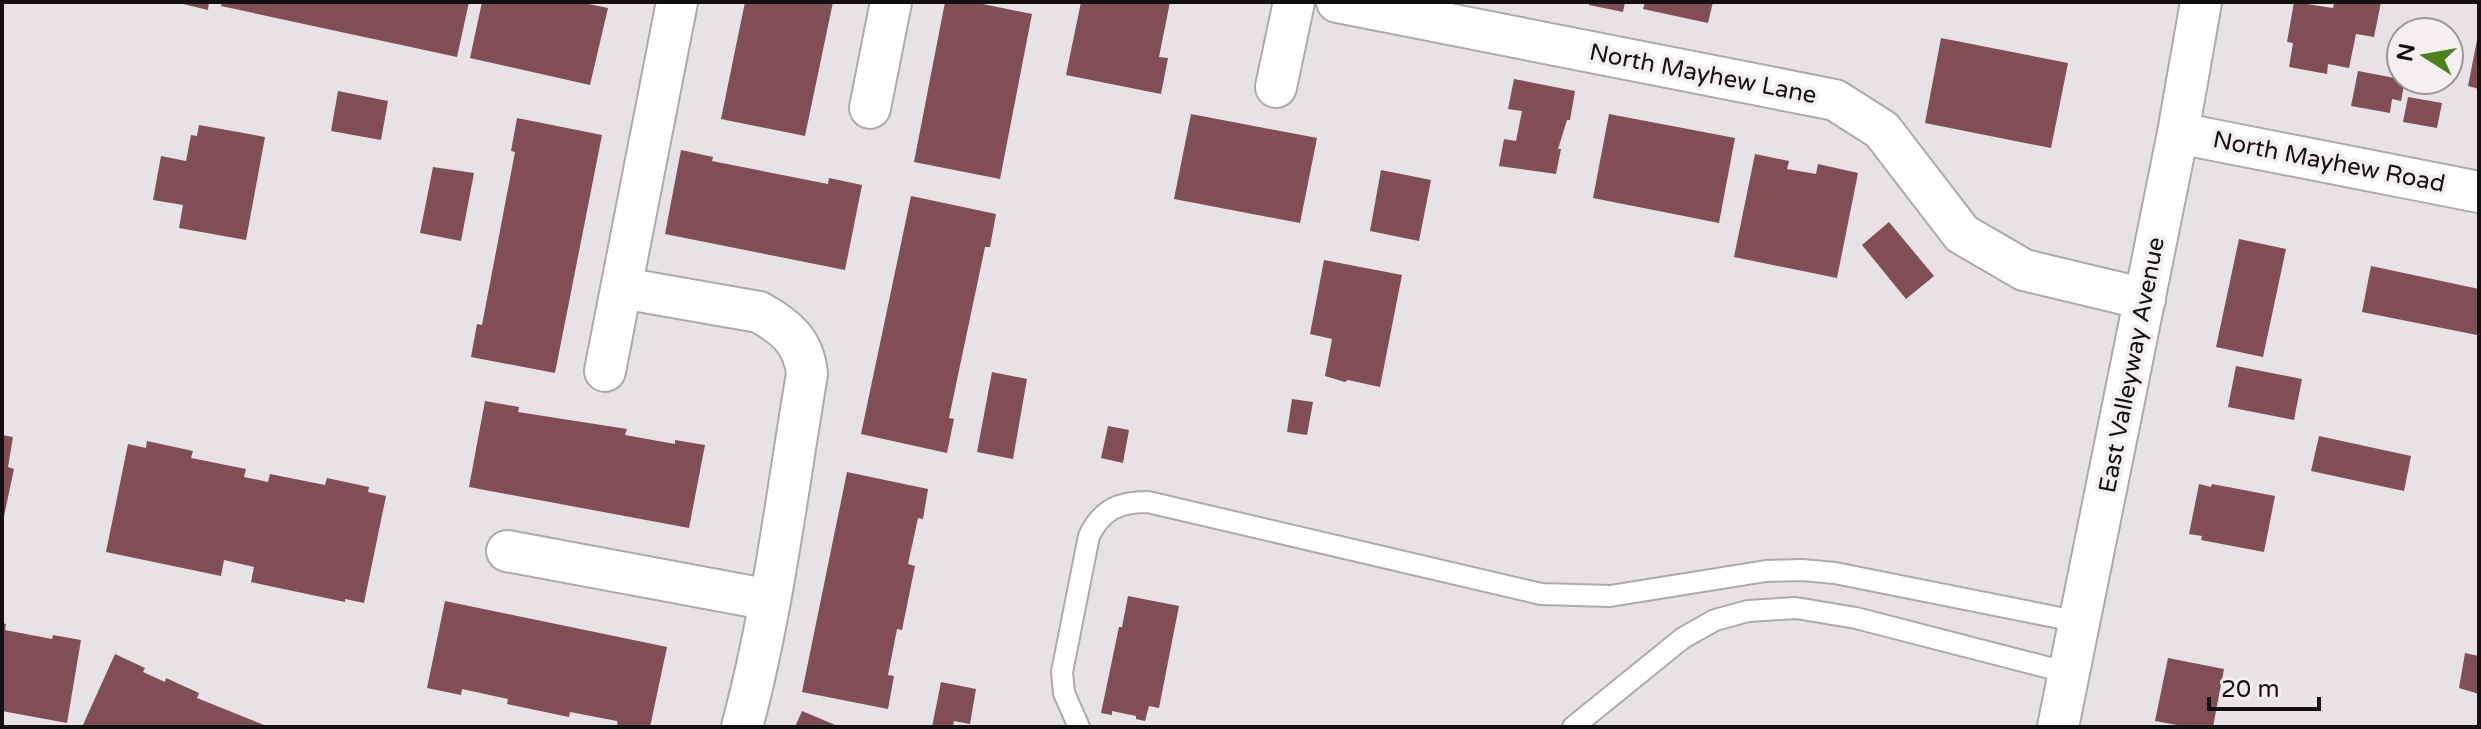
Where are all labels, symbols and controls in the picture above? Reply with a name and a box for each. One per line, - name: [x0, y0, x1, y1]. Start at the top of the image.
- north arrow: [2385, 16, 2465, 96]
- street label: North Mayhew Lane: [1587, 38, 1819, 110]
- text: N: [2392, 41, 2421, 64]
- street label: North Mayhew Road: [2211, 125, 2447, 199]
- street label: East Valleyway Avenue: [2093, 235, 2171, 495]
- scale bar: [2209, 661, 2319, 711]
- text: 20 m: [2221, 675, 2279, 704]

